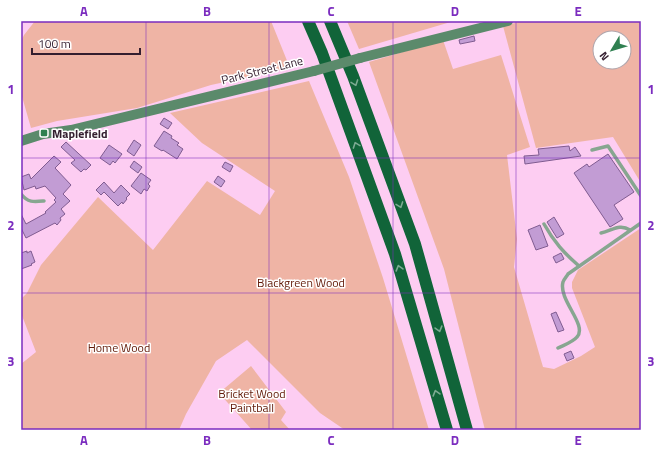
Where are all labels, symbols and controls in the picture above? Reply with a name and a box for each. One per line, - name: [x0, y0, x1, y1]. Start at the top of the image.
- text: A: [80, 1, 88, 21]
- text: B: [203, 1, 211, 21]
- text: C: [327, 1, 335, 21]
- text: D: [451, 1, 459, 21]
- text: E: [574, 1, 582, 21]
- scale bar: [32, 30, 140, 56]
- north arrow: [592, 30, 632, 70]
- text: 100 m: [38, 34, 71, 53]
- text: N: [595, 48, 613, 64]
- street label: Park Street Lane: [219, 51, 305, 89]
- text: 1: [7, 79, 15, 99]
- one-way arrow: [351, 79, 359, 86]
- text: 1: [647, 79, 655, 99]
- place label: Maplefield: [52, 124, 108, 143]
- marker: Maplefield: [39, 128, 49, 138]
- one-way arrow: [352, 142, 360, 149]
- one-way arrow: [396, 201, 404, 208]
- text: 2: [7, 215, 15, 235]
- text: 2: [647, 215, 655, 235]
- one-way arrow: [395, 265, 404, 272]
- park label: Blackgreen Wood: [257, 273, 345, 292]
- one-way arrow: [434, 325, 443, 332]
- park label: Home Wood: [88, 338, 150, 357]
- text: 3: [7, 351, 15, 371]
- text: 3: [647, 351, 655, 371]
- park label: Bricket Wood Paintball: [218, 384, 286, 417]
- one-way arrow: [432, 389, 441, 396]
- text: A: [80, 430, 88, 450]
- text: B: [203, 430, 211, 450]
- text: C: [327, 430, 335, 450]
- text: D: [451, 430, 459, 450]
- text: E: [574, 430, 582, 450]

